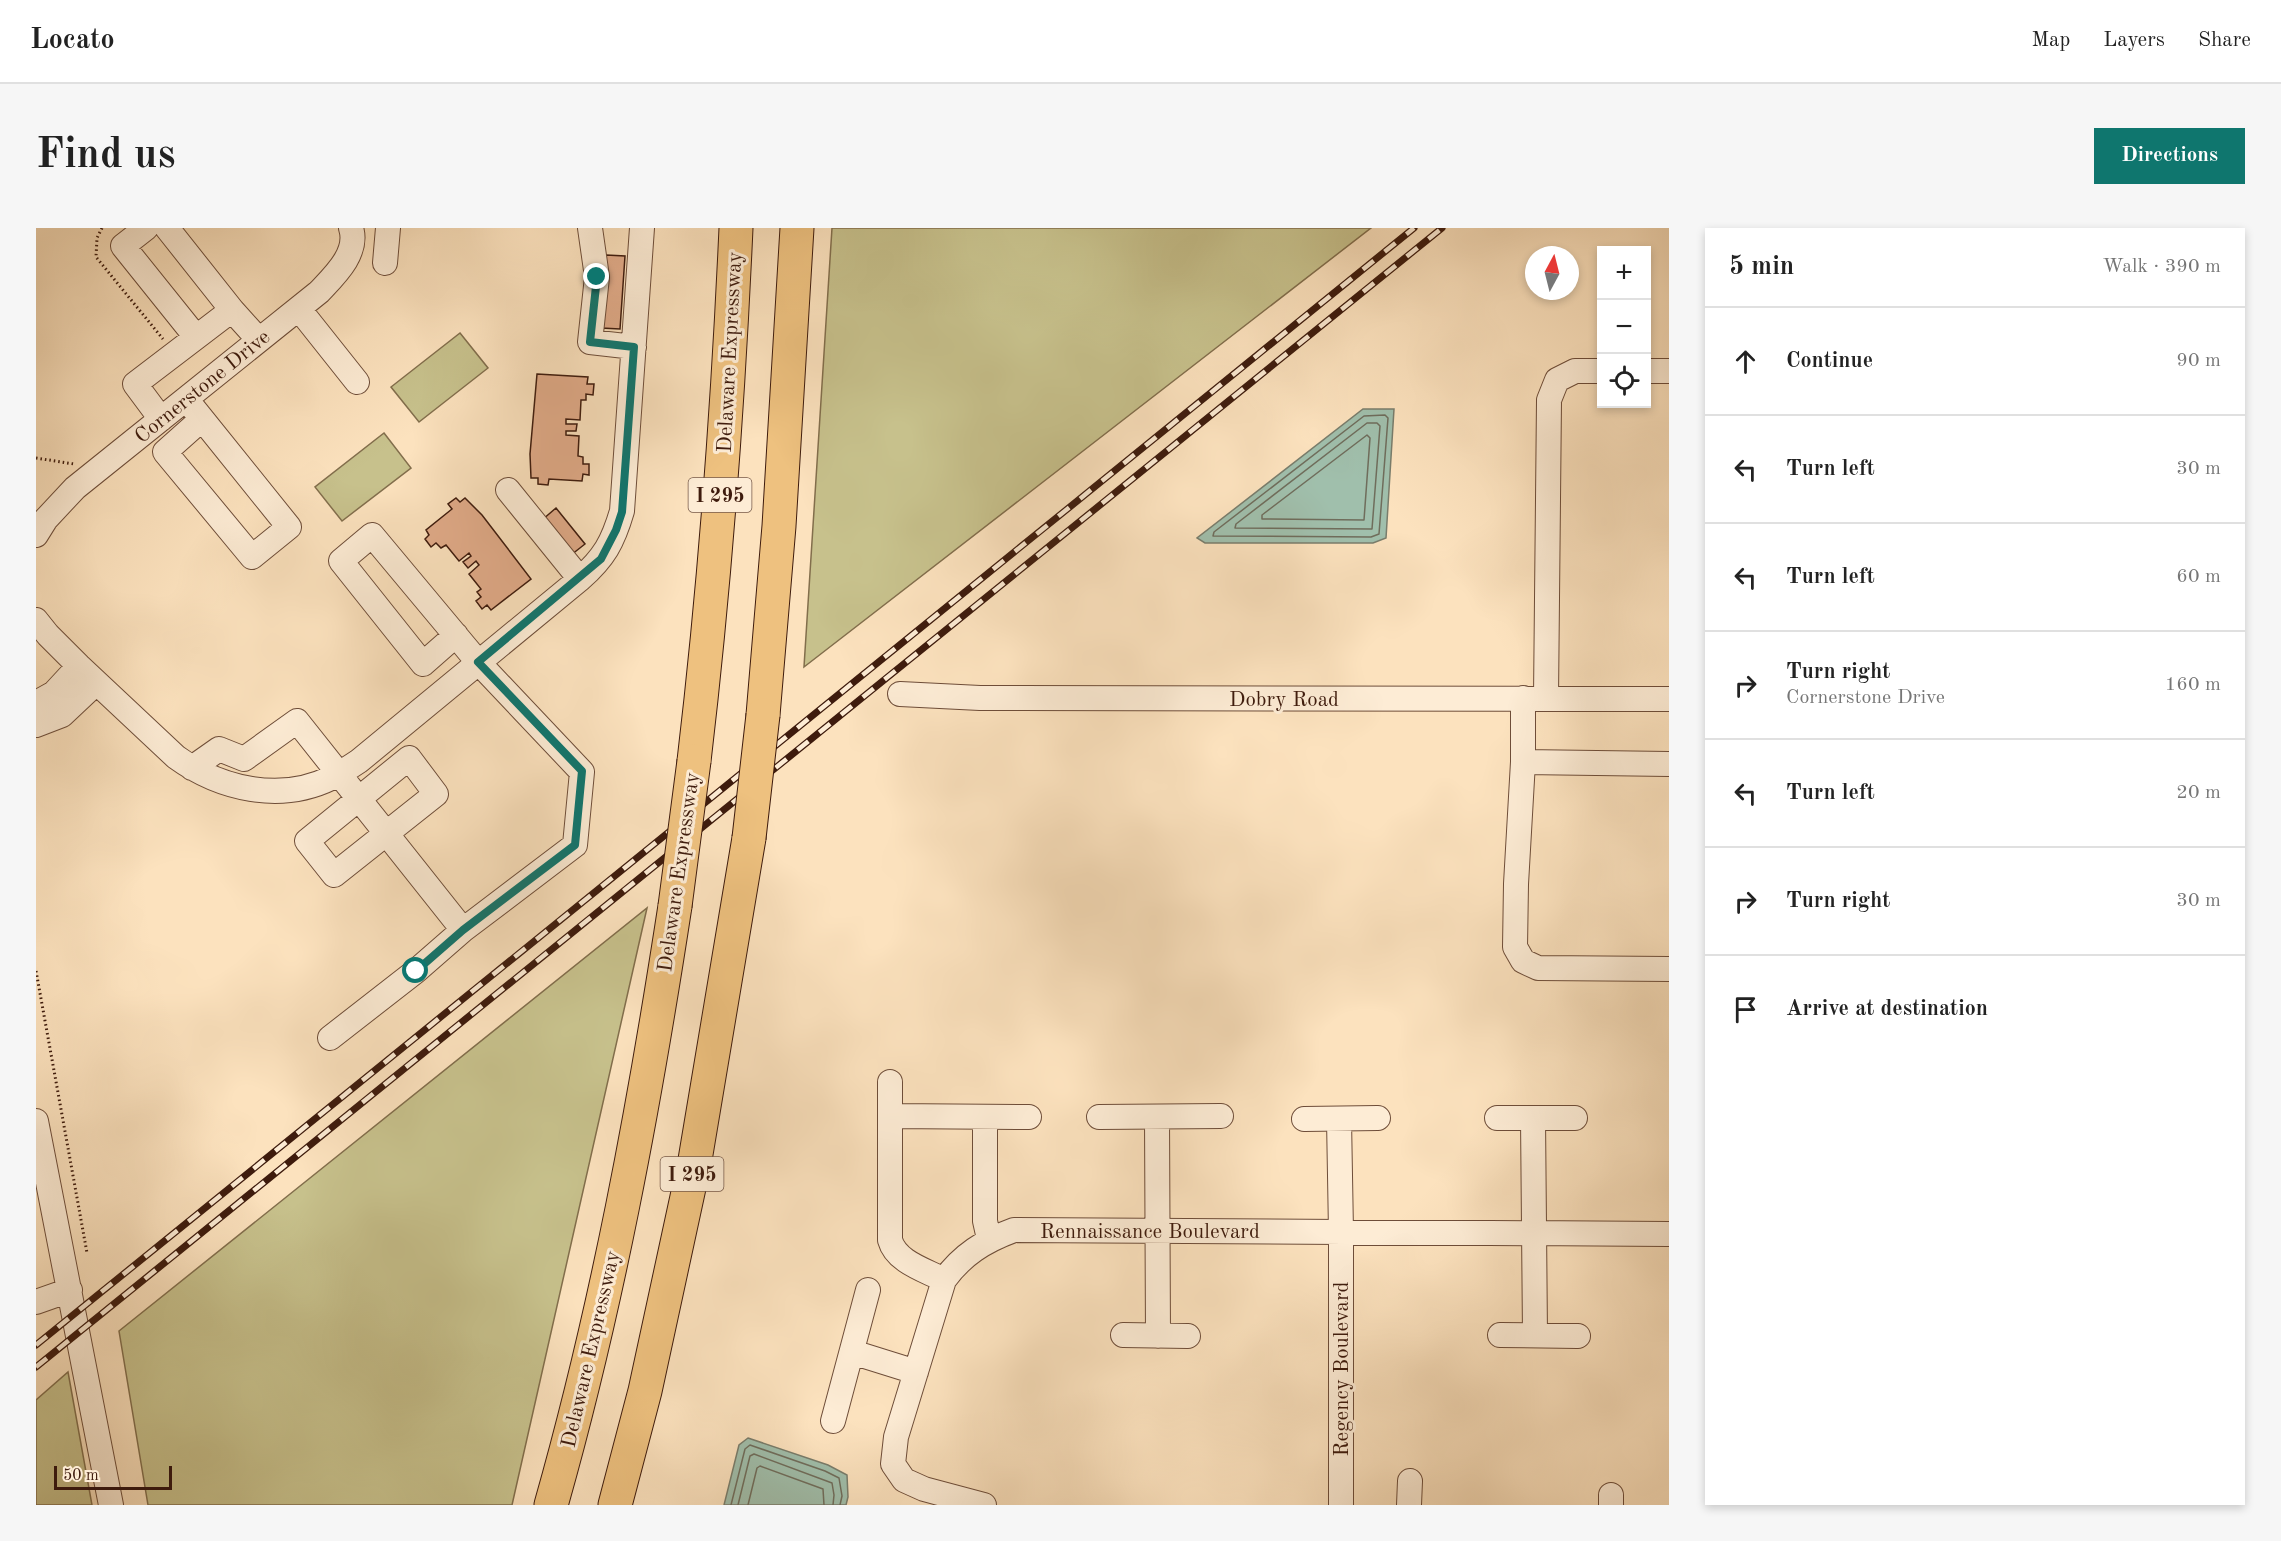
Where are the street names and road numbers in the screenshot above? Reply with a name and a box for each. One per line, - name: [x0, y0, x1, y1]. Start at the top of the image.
- street label: Delaware Expressway: [715, 251, 746, 453]
- street label: Cornerstone Drive: [131, 326, 274, 448]
- road number: I 295: [688, 478, 752, 512]
- street label: Dobry Road: [1229, 690, 1339, 711]
- street label: Delaware Expressway: [655, 771, 704, 973]
- road number: I 295: [660, 1157, 724, 1191]
- street label: Rennaissance Boulevard: [1040, 1222, 1260, 1243]
- street label: Delaware Expressway: [559, 1249, 624, 1450]
- street label: Regency Boulevard: [1332, 1281, 1353, 1457]

